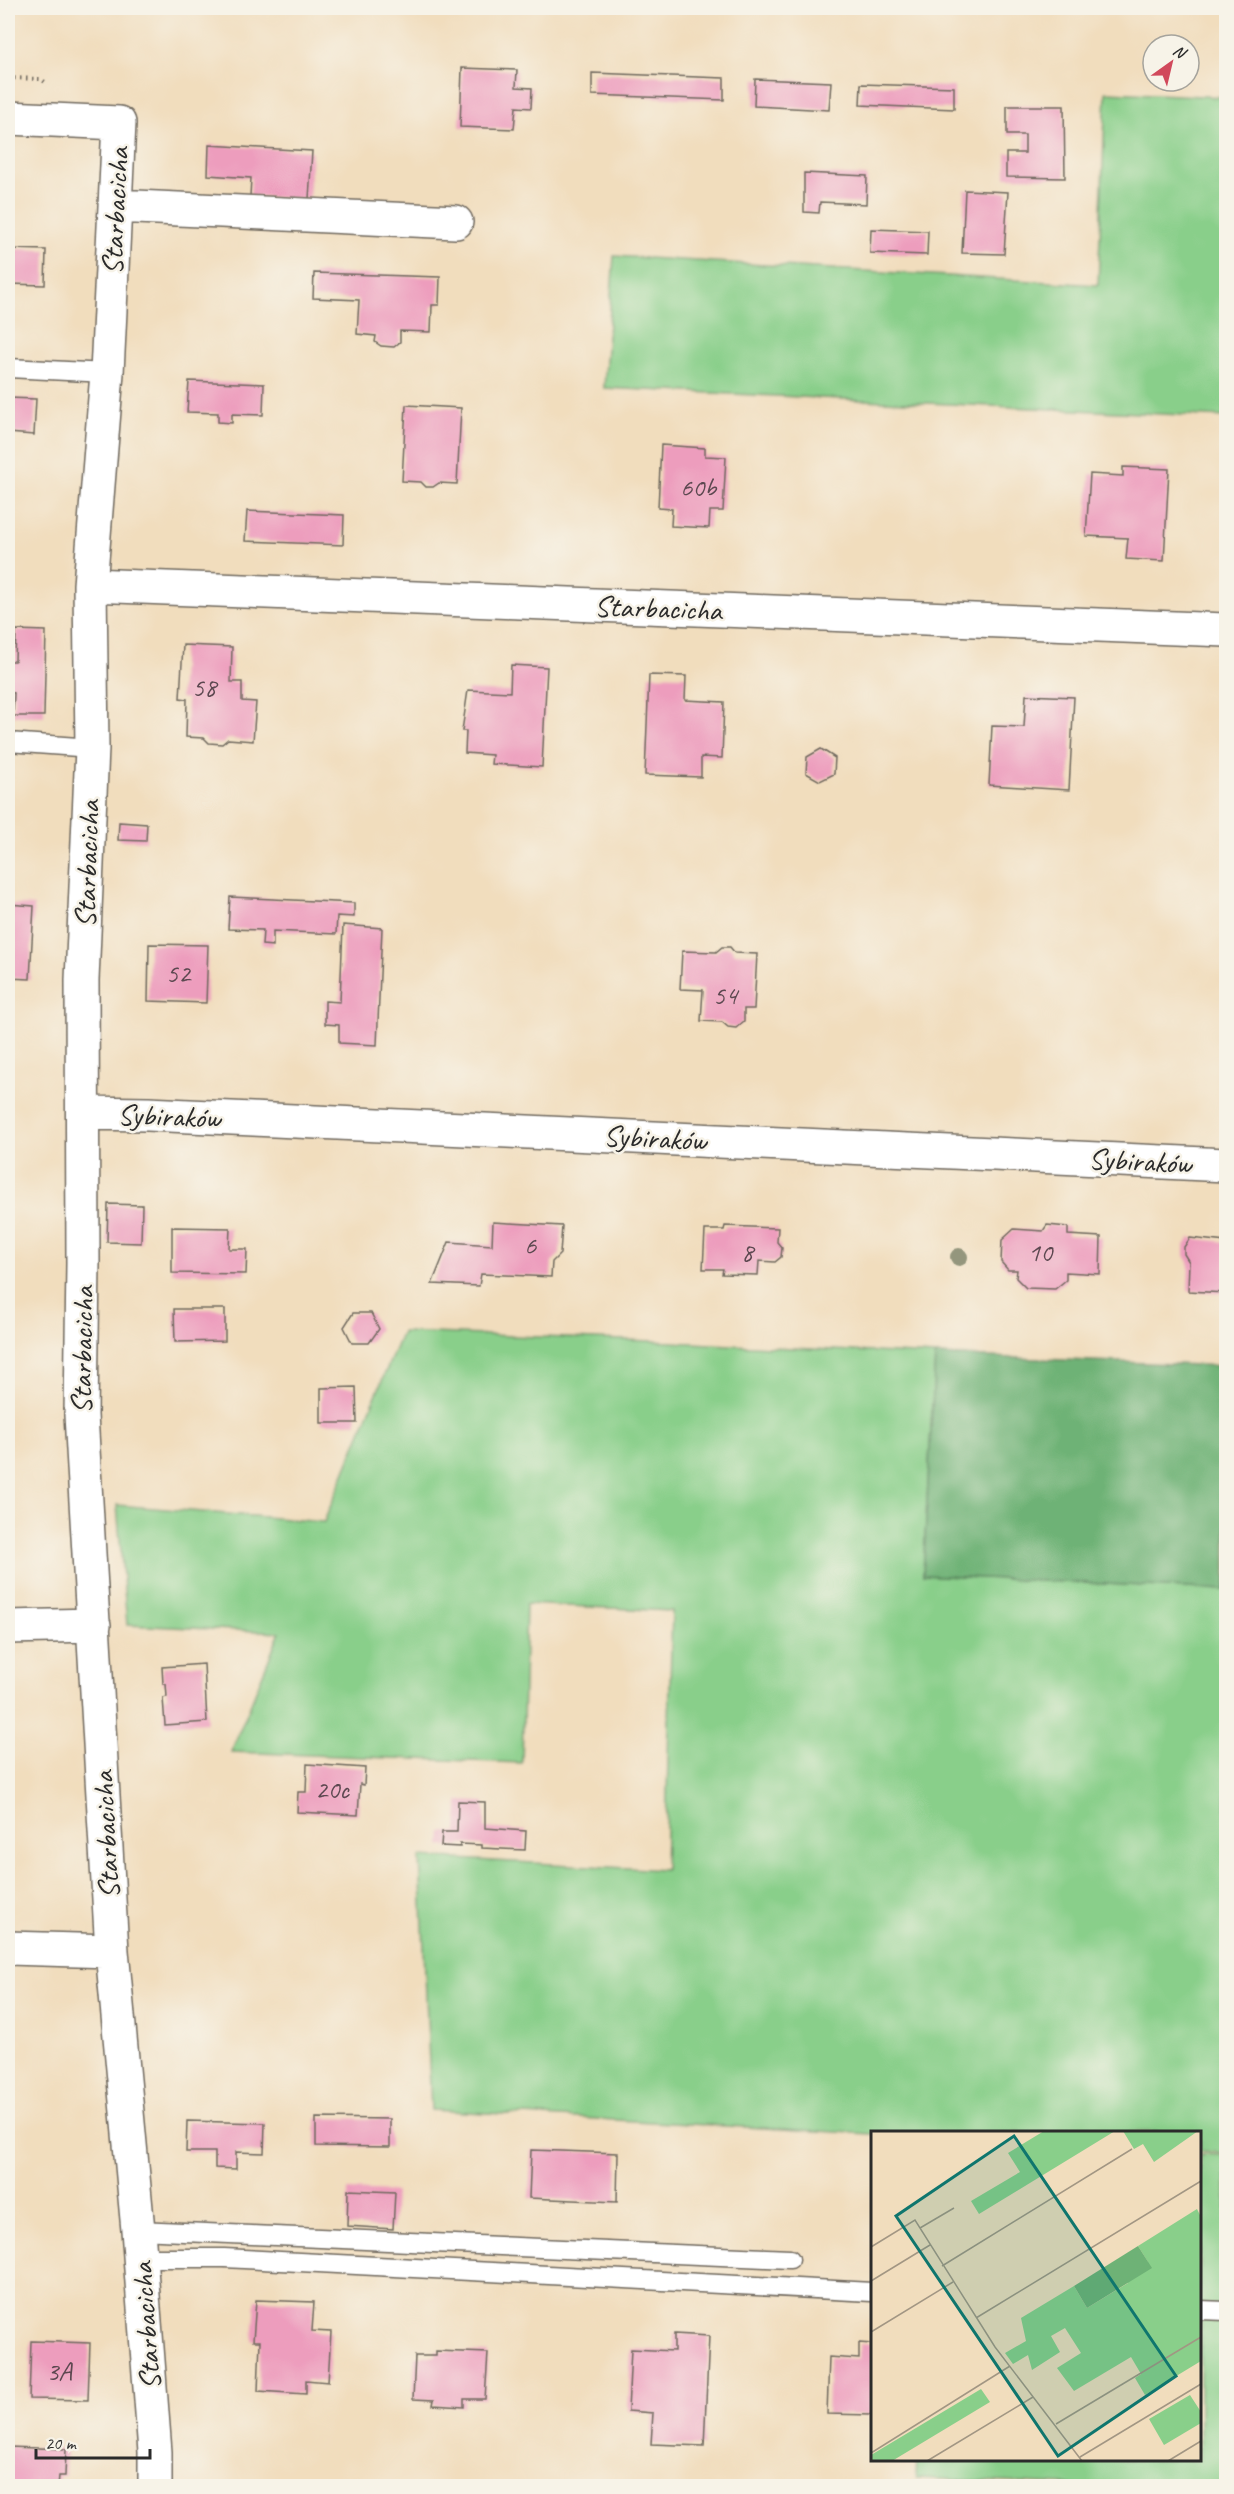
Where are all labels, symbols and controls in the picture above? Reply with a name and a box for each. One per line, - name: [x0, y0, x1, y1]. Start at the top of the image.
- north arrow: [1141, 33, 1201, 93]
- text: N: [1169, 40, 1191, 64]
- street label: Starbacicha: [93, 144, 137, 276]
- house number: 60b: [680, 470, 717, 504]
- street label: Starbacicha: [594, 587, 724, 629]
- house number: 58: [192, 670, 219, 704]
- street label: Starbacicha: [66, 798, 108, 928]
- house number: 52: [166, 956, 192, 990]
- house number: 54: [713, 978, 740, 1012]
- street label: Sybiraków: [117, 1095, 224, 1137]
- street label: Sybiraków: [603, 1116, 710, 1160]
- street label: Sybiraków: [1088, 1139, 1195, 1183]
- house number: 6: [524, 1228, 537, 1262]
- house number: 8: [741, 1235, 756, 1269]
- house number: 10: [1028, 1235, 1054, 1269]
- street label: Starbacicha: [62, 1284, 102, 1414]
- street label: Starbacicha: [84, 1768, 128, 1900]
- house number: 20c: [315, 1772, 350, 1806]
- inset map: [871, 2131, 1201, 2461]
- street label: Starbacicha: [122, 2259, 169, 2391]
- house number: 3A: [46, 2354, 73, 2388]
- scale bar: [36, 2422, 150, 2460]
- text: 20 m: [45, 2432, 78, 2454]

